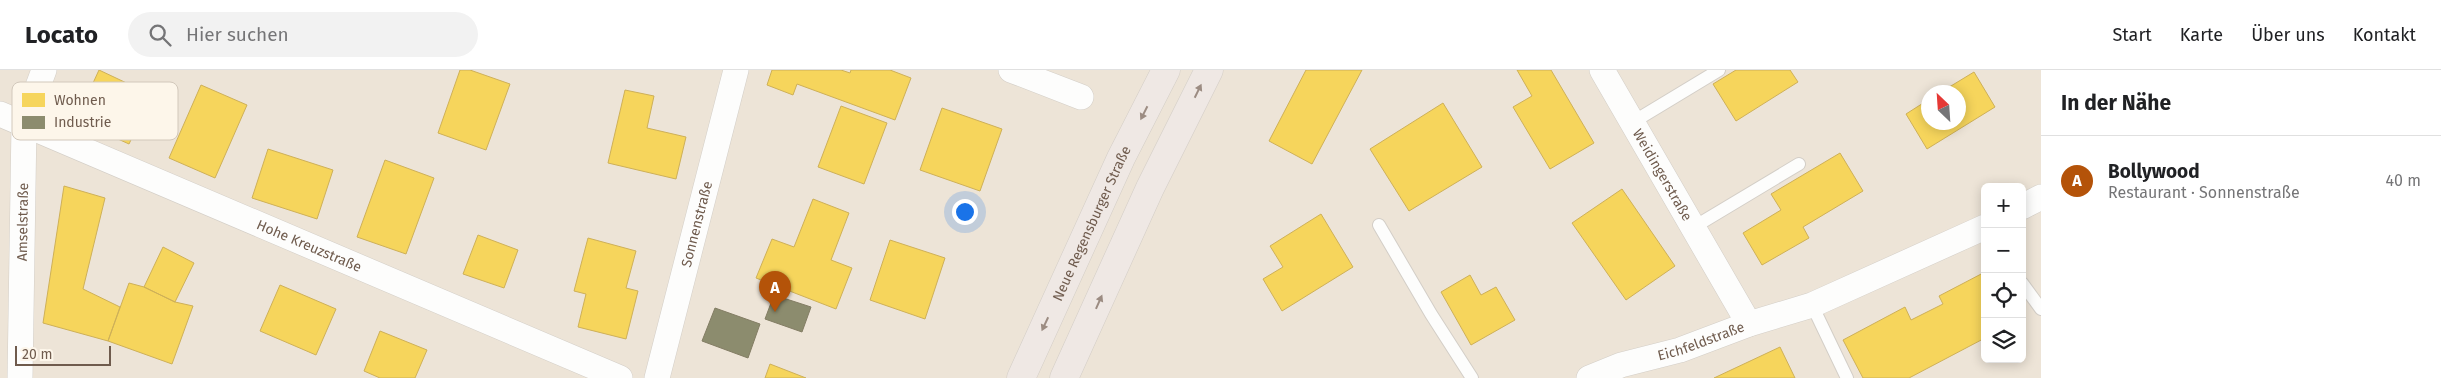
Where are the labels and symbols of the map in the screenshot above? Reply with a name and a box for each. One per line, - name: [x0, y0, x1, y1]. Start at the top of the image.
- legend: [12, 82, 178, 140]
- one-way arrow: [1194, 84, 1202, 99]
- north arrow: [1921, 85, 1966, 130]
- text: Wohnen: [54, 92, 106, 109]
- one-way arrow: [1140, 106, 1148, 121]
- text: Industrie: [54, 114, 111, 131]
- street label: Weidingerstraße: [1629, 126, 1695, 224]
- street label: Neue Regensburger Straße: [1049, 143, 1135, 304]
- street label: Sonnenstraße: [678, 179, 716, 269]
- street label: Amselstraße: [14, 183, 32, 261]
- your location: [952, 199, 978, 225]
- street label: Hohe Kreuzstraße: [254, 216, 364, 276]
- pin: A: [759, 271, 791, 312]
- one-way arrow: [1095, 295, 1103, 309]
- one-way arrow: [1041, 317, 1049, 331]
- street label: Eichfeldstraße: [1656, 318, 1747, 364]
- scale bar: [15, 343, 111, 366]

